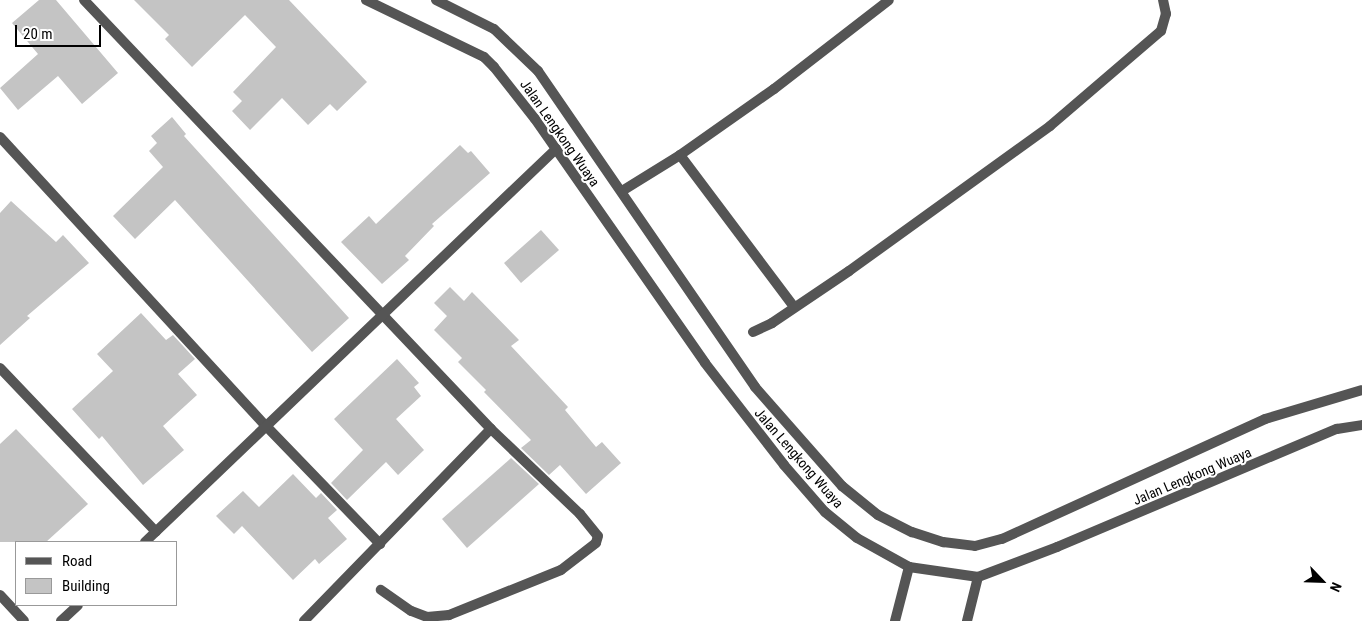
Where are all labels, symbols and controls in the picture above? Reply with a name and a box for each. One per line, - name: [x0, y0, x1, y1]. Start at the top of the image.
- scale bar: [18, 15, 104, 47]
- text: 20 m: [23, 25, 53, 43]
- street label: Jalan Lengkong Wuaya: [517, 76, 603, 190]
- street label: Jalan Lengkong Wuaya: [751, 405, 847, 511]
- street label: Jalan Lengkong Wuaya: [1130, 443, 1254, 509]
- legend: [15, 541, 178, 606]
- text: Road: [62, 552, 92, 570]
- north arrow: [1297, 556, 1347, 606]
- text: Building: [62, 577, 110, 595]
- text: N: [1327, 580, 1345, 594]

